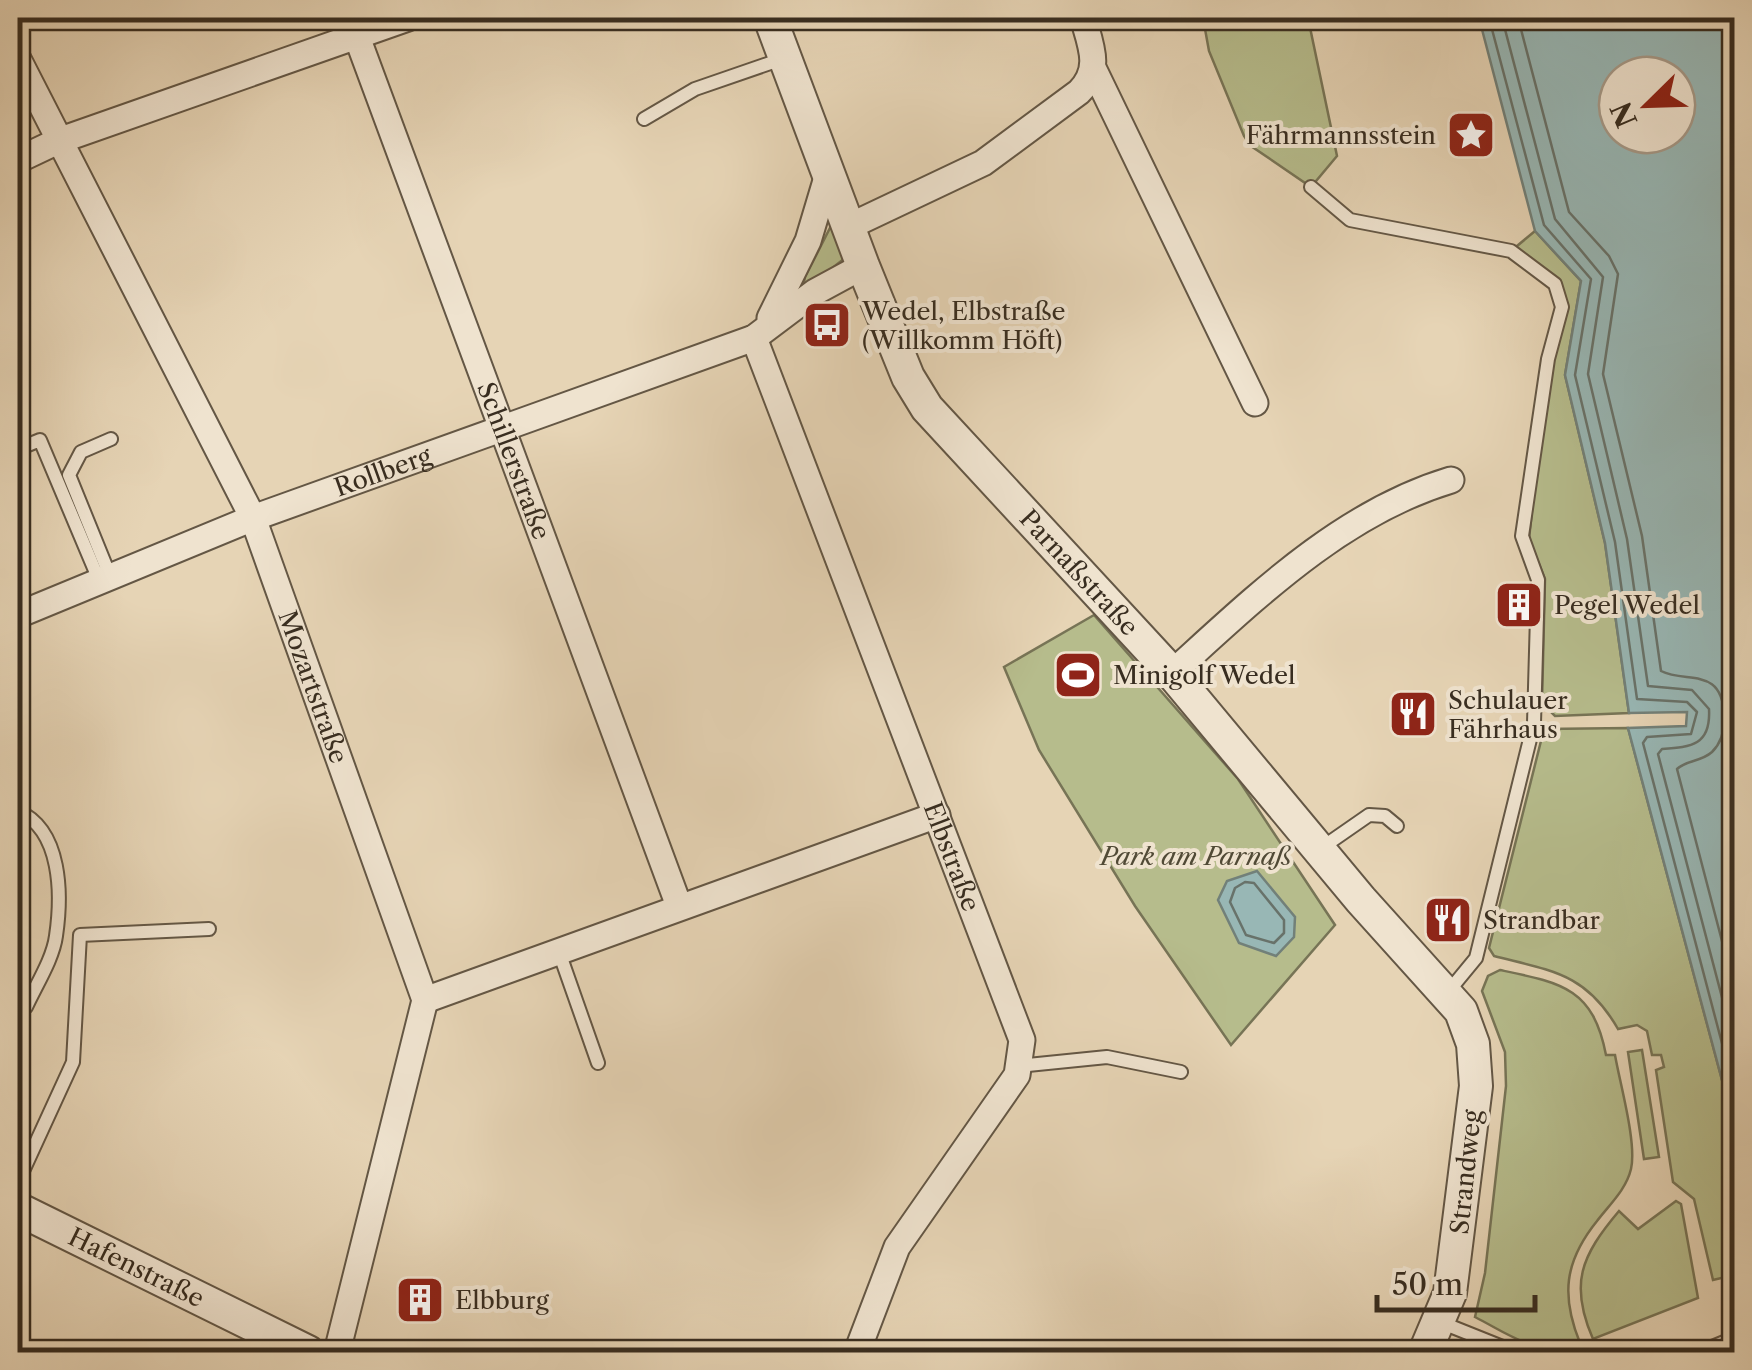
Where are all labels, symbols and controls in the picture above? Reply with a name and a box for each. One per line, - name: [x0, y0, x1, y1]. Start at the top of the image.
- north arrow: [1597, 55, 1697, 155]
- text: N: [1604, 97, 1644, 133]
- place icon: Fährmannsstein: [1445, 109, 1497, 161]
- place label: Fährmannsstein: [1246, 120, 1436, 151]
- place label: Wedel, Elbstraße (Willkomm Höft): [861, 296, 1065, 356]
- bus stop icon: Wedel, Elbstraße (Willkomm Höft): [801, 299, 853, 351]
- street label: Schillerstraße: [471, 378, 557, 544]
- street label: Rollberg: [330, 439, 436, 503]
- street label: Parnaßstraße: [1013, 503, 1145, 642]
- building icon: Pegel Wedel: [1493, 579, 1545, 631]
- place label: Pegel Wedel: [1554, 590, 1700, 621]
- street label: Mozartstraße: [272, 606, 355, 767]
- sports icon: Minigolf Wedel: [1052, 649, 1104, 701]
- place label: Minigolf Wedel: [1113, 660, 1295, 691]
- place label: Schulauer Fährhaus: [1448, 685, 1568, 745]
- restaurant icon: Schulauer Fährhaus: [1387, 688, 1439, 740]
- street label: Elbstraße: [917, 798, 987, 915]
- park label: Park am Parnaß: [1098, 841, 1292, 872]
- restaurant icon: Strandbar: [1422, 894, 1474, 946]
- place label: Strandbar: [1483, 905, 1601, 936]
- street label: Strandweg: [1444, 1107, 1488, 1236]
- street label: Hafenstraße: [63, 1221, 209, 1314]
- scale bar: [1377, 1250, 1534, 1312]
- text: 50 m: [1392, 1266, 1463, 1303]
- building icon: Elbburg: [394, 1274, 446, 1326]
- place label: Elbburg: [455, 1285, 550, 1316]

